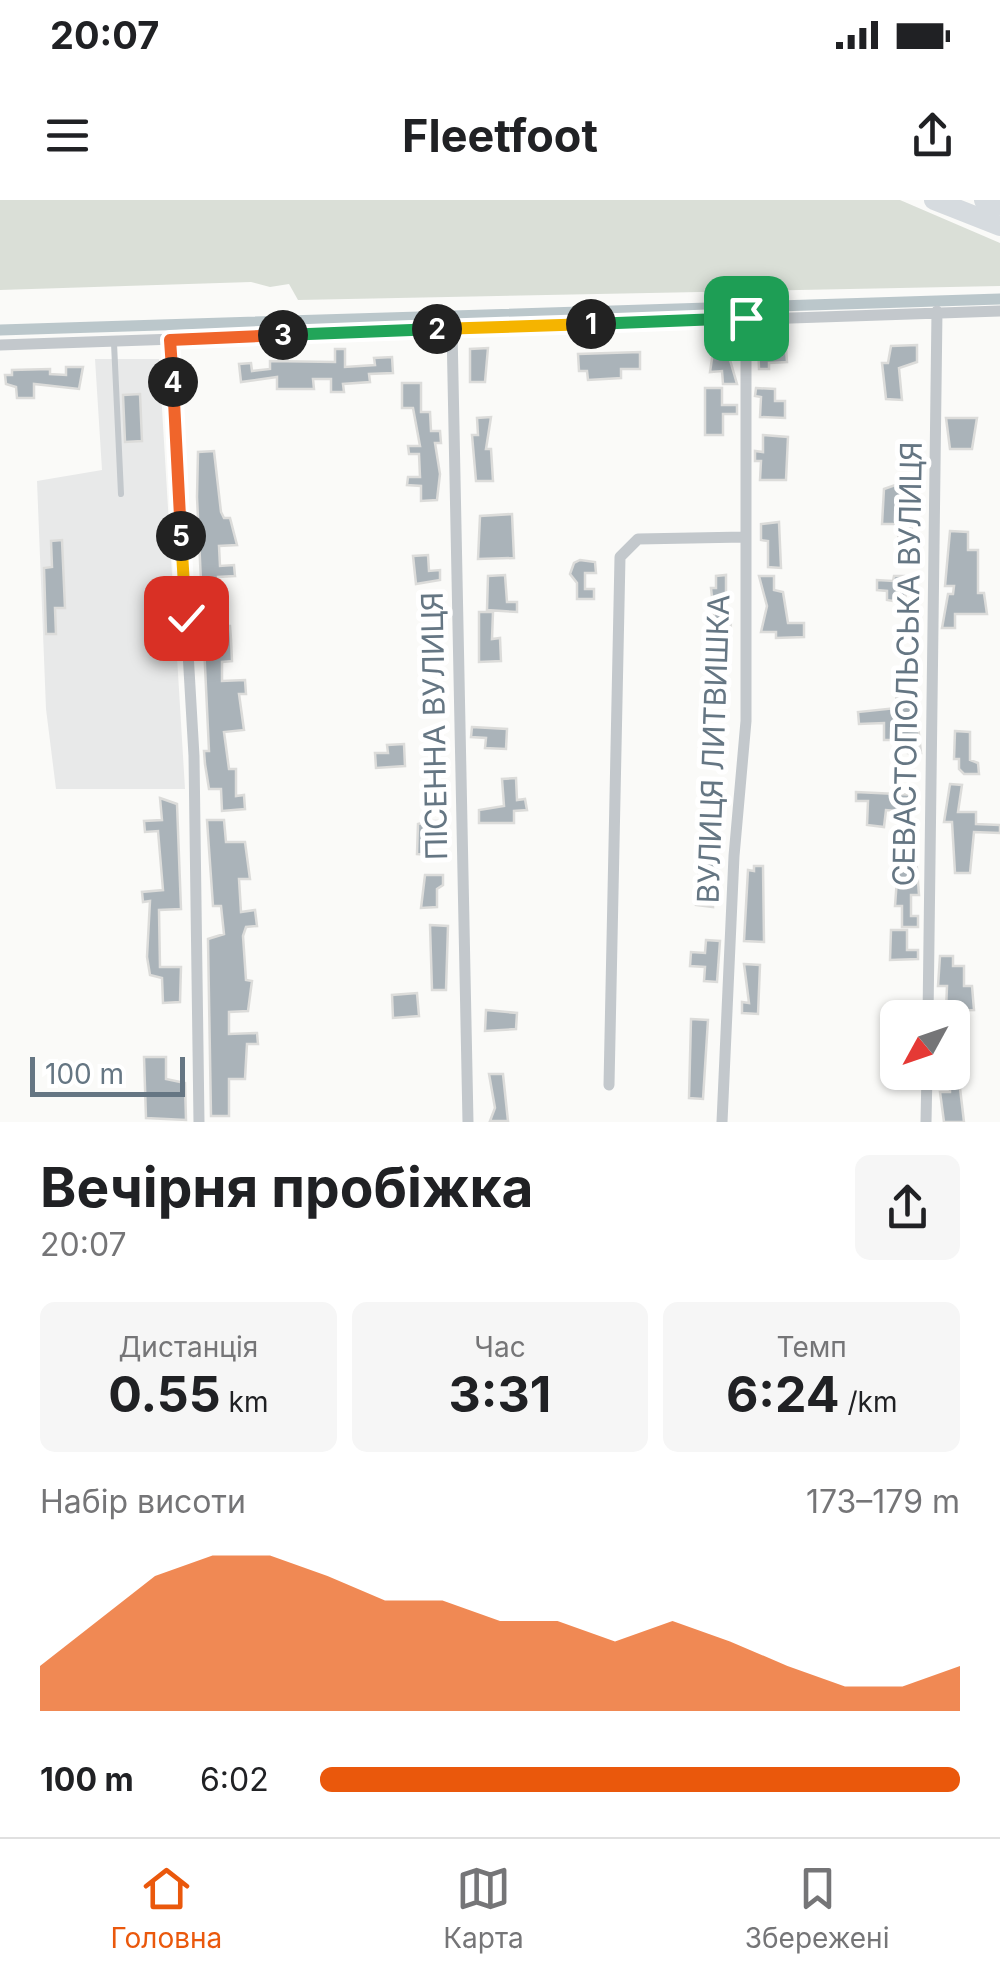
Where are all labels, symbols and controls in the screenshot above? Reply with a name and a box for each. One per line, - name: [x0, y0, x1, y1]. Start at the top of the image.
- text: 20:07: [50, 12, 159, 58]
- icon: menu: [40, 108, 95, 163]
- text: Fleetfoot: [402, 108, 598, 163]
- icon: share: [905, 108, 960, 163]
- pin: [704, 276, 789, 361]
- icon: arrive: [719, 291, 774, 346]
- pin: 1: [566, 299, 616, 349]
- pin: 2: [412, 304, 462, 354]
- text: 1: [585, 307, 597, 341]
- pin: 3: [258, 310, 308, 360]
- text: 2: [428, 312, 446, 346]
- text: 3: [274, 318, 292, 352]
- pin: 4: [148, 357, 198, 407]
- text: 4: [164, 365, 182, 399]
- street label: СЕВАСТОПОЛЬСЬКА ВУЛИЦЯ: [885, 441, 929, 887]
- pin: 5: [156, 511, 206, 561]
- text: 5: [172, 519, 190, 553]
- pin: [144, 576, 229, 661]
- icon: check: [159, 591, 214, 646]
- street label: ПІСЕННА ВУЛИЦЯ: [414, 591, 454, 861]
- street label: ВУЛИЦЯ ЛИТВИШКА: [690, 594, 736, 904]
- north arrow: [880, 1000, 970, 1090]
- map controls: [880, 1000, 970, 1090]
- scale bar: [30, 1052, 185, 1096]
- text: 100 m: [45, 1057, 124, 1091]
- text: Вечірня пробіжка: [40, 1154, 534, 1220]
- button: share: [855, 1155, 960, 1260]
- text: 20:07: [40, 1225, 127, 1264]
- text: Дистанція: [118, 1330, 258, 1364]
- text: Час: [474, 1330, 526, 1364]
- text: Темп: [777, 1330, 847, 1364]
- text: 0.55: [108, 1364, 221, 1424]
- text: 3:31: [449, 1364, 551, 1424]
- text: 6:24: [726, 1364, 840, 1424]
- text: km: [221, 1385, 269, 1419]
- text: /km: [840, 1385, 897, 1419]
- text: Набір висоти: [40, 1482, 246, 1521]
- text: 173–179 m: [806, 1482, 960, 1521]
- text: 100 m: [40, 1760, 134, 1799]
- text: 6:02: [200, 1760, 269, 1799]
- tab: Головна: [110, 1861, 222, 1955]
- tab: Карта: [443, 1861, 524, 1955]
- tab: Збережені: [745, 1861, 889, 1955]

